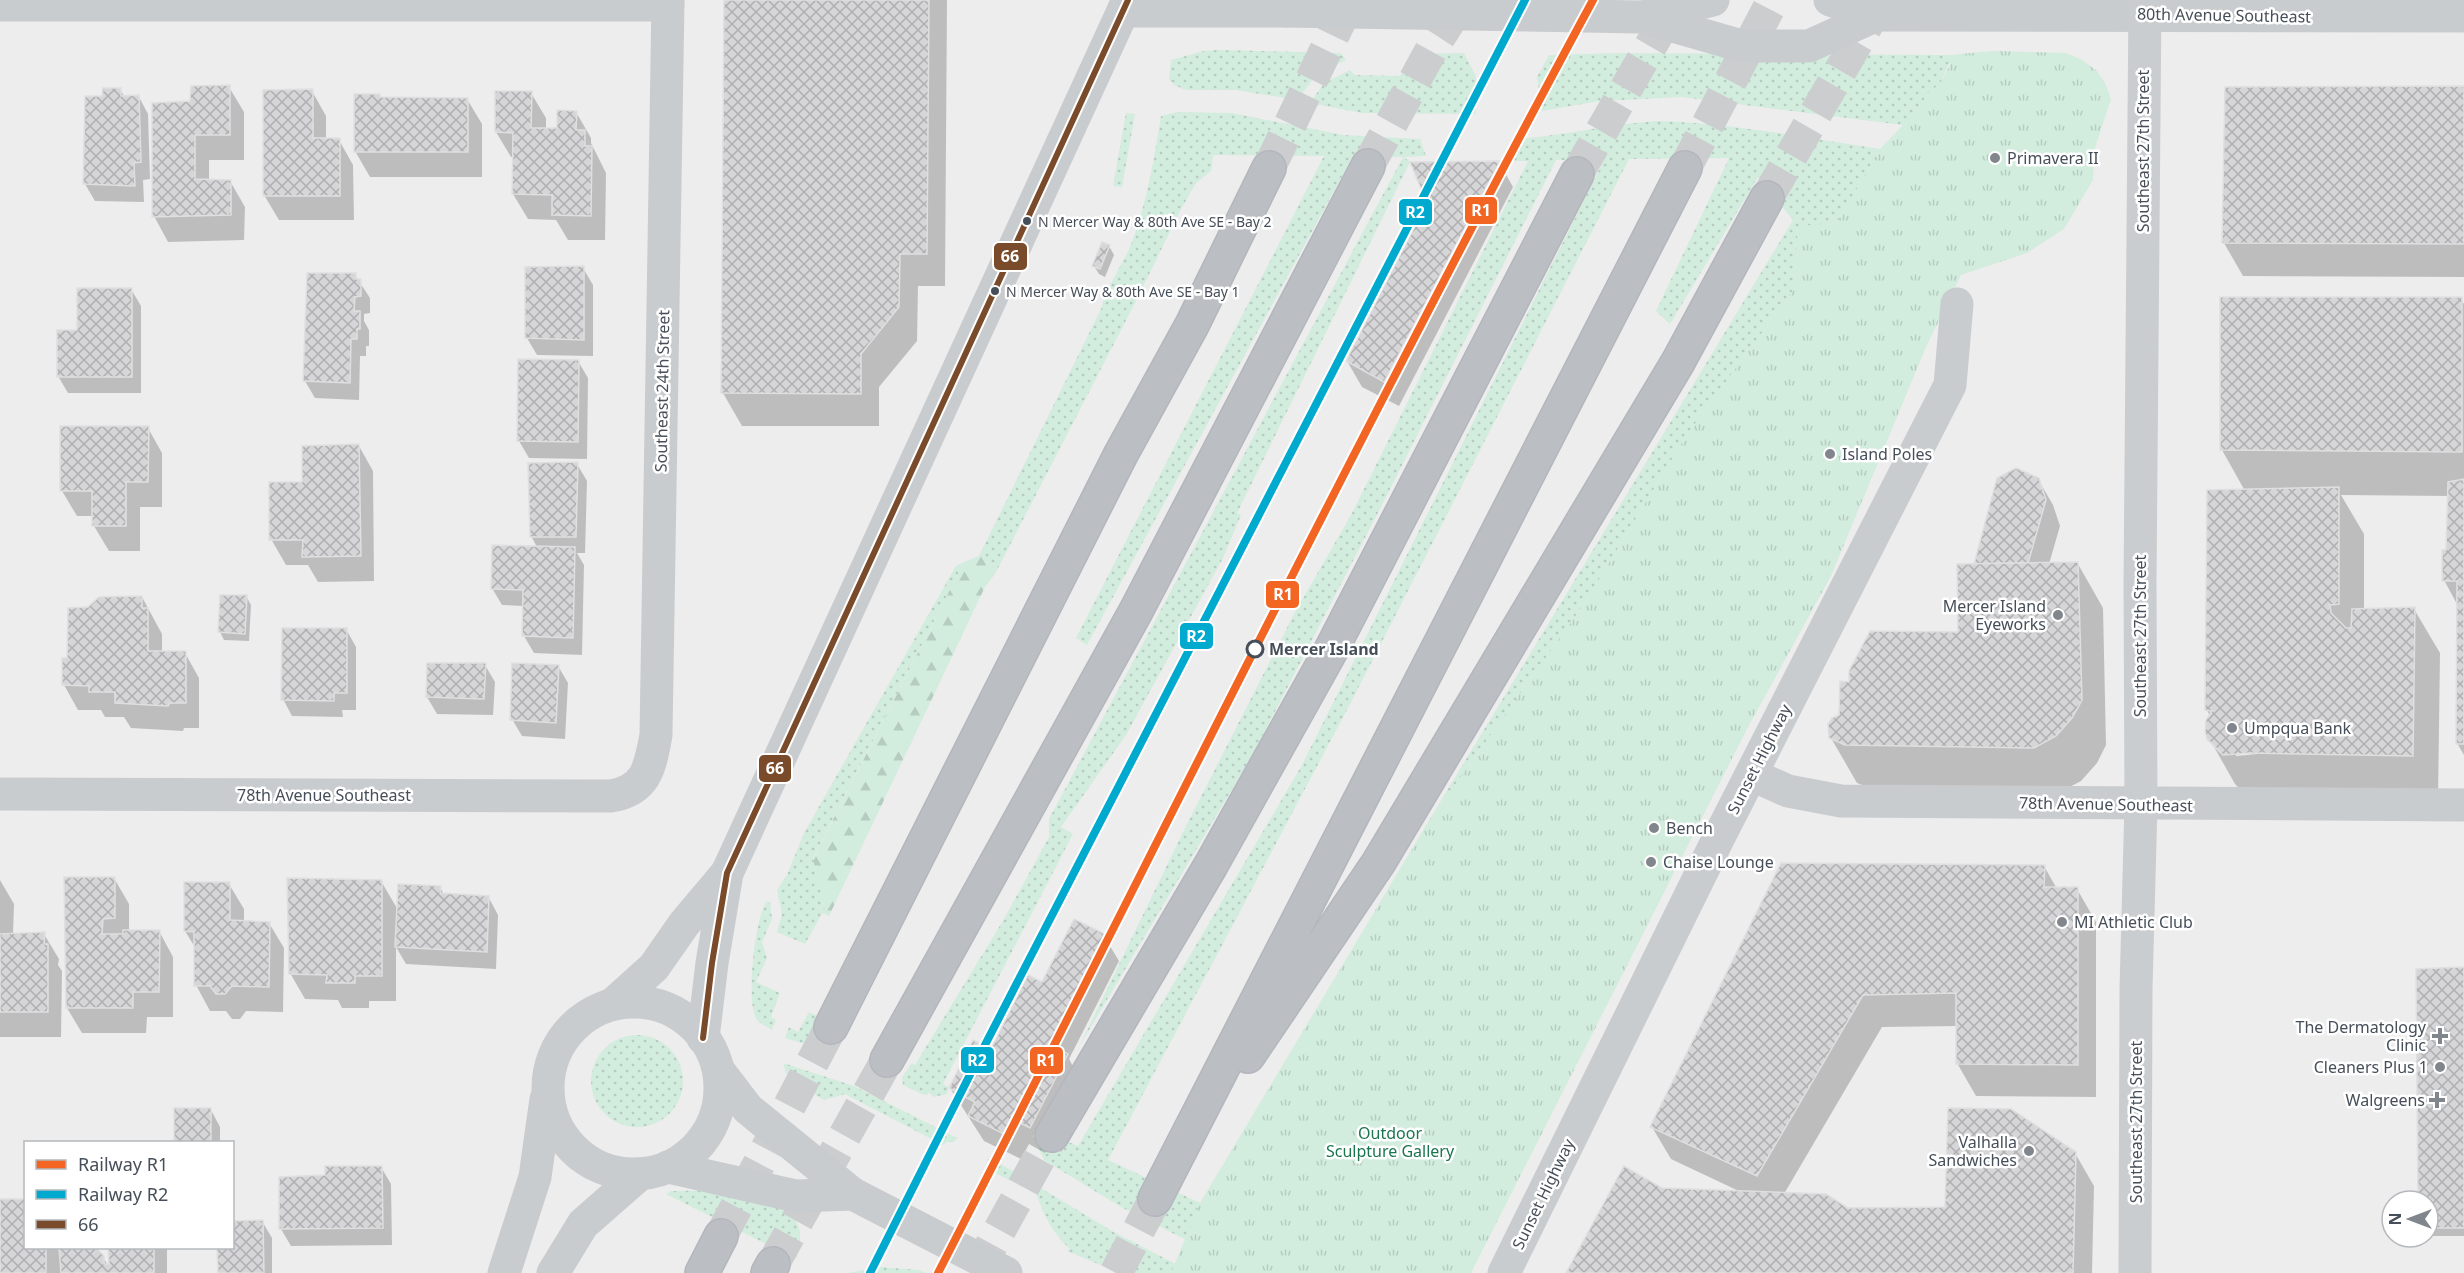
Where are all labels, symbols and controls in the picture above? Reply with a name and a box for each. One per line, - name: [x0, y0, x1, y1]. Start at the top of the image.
- street label: 80th Avenue Southeast: [2137, 2, 2311, 28]
- street label: Southeast 27th Street: [2132, 70, 2154, 232]
- place label: Primavera II: [2007, 147, 2099, 169]
- marker: Primavera II: [1988, 151, 2002, 165]
- line badge: R1: [1464, 196, 1498, 225]
- line badge: R2: [1398, 198, 1433, 226]
- text: R1: [1471, 199, 1491, 221]
- text: R2: [1405, 201, 1425, 223]
- place label: N Mercer Way & 80th Ave SE - Bay 2: [1038, 212, 1272, 231]
- marker: N Mercer Way & 80th Ave SE - Bay 2: [1021, 215, 1033, 227]
- line badge: 66: [993, 242, 1028, 271]
- text: 66: [1001, 245, 1019, 267]
- place label: N Mercer Way & 80th Ave SE - Bay 1: [1006, 282, 1240, 301]
- marker: N Mercer Way & 80th Ave SE - Bay 1: [989, 285, 1001, 297]
- street label: Southeast 24th Street: [650, 309, 674, 472]
- place label: Island Poles: [1842, 443, 1932, 465]
- marker: Island Poles: [1823, 447, 1837, 461]
- street label: Southeast 27th Street: [2129, 555, 2151, 717]
- line badge: R1: [1265, 580, 1300, 609]
- text: R1: [1273, 583, 1293, 605]
- place label: Mercer Island Eyeworks: [1943, 595, 2046, 635]
- marker: Mercer Island Eyeworks: [2051, 608, 2065, 622]
- line badge: R2: [1179, 622, 1214, 650]
- text: R2: [1186, 625, 1206, 647]
- place label: Mercer Island: [1269, 638, 1379, 660]
- marker: Mercer Island: [1246, 640, 1264, 658]
- street label: Sunset Highway: [1722, 700, 1797, 818]
- place label: Umpqua Bank: [2244, 717, 2352, 739]
- marker: Umpqua Bank: [2225, 721, 2239, 735]
- line badge: 66: [758, 754, 792, 783]
- text: 66: [766, 757, 784, 779]
- street label: 78th Avenue Southeast: [237, 784, 411, 806]
- street label: 78th Avenue Southeast: [2019, 791, 2193, 817]
- place label: Bench: [1666, 817, 1713, 839]
- marker: Bench: [1647, 821, 1661, 835]
- place label: Chaise Lounge: [1663, 851, 1774, 873]
- marker: Chaise Lounge: [1644, 855, 1658, 869]
- place label: MI Athletic Club: [2074, 911, 2193, 933]
- marker: MI Athletic Club: [2055, 915, 2069, 929]
- place label: The Dermatology Clinic: [2296, 1016, 2427, 1056]
- marker: The Dermatology Clinic: [2431, 1027, 2449, 1045]
- street label: Southeast 27th Street: [2125, 1041, 2147, 1203]
- line badge: R2: [960, 1046, 995, 1074]
- line badge: R1: [1029, 1046, 1064, 1075]
- text: R2: [967, 1049, 987, 1071]
- text: R1: [1036, 1049, 1056, 1071]
- place label: Cleaners Plus 1: [2314, 1056, 2428, 1078]
- marker: Cleaners Plus 1: [2433, 1060, 2447, 1074]
- place label: Walgreens: [2346, 1089, 2425, 1111]
- marker: Walgreens: [2430, 1093, 2444, 1107]
- park label: Outdoor Sculpture Gallery: [1326, 1122, 1455, 1162]
- place label: Valhalla Sandwiches: [1929, 1131, 2017, 1171]
- street label: Sunset Highway: [1507, 1134, 1580, 1253]
- legend: [24, 1141, 234, 1249]
- marker: Valhalla Sandwiches: [2022, 1144, 2036, 1158]
- text: Railway R1: [78, 1152, 168, 1176]
- text: Railway R2: [78, 1182, 168, 1206]
- north arrow: [2380, 1189, 2440, 1249]
- text: 66: [78, 1212, 99, 1236]
- text: N: [2384, 1212, 2406, 1226]

